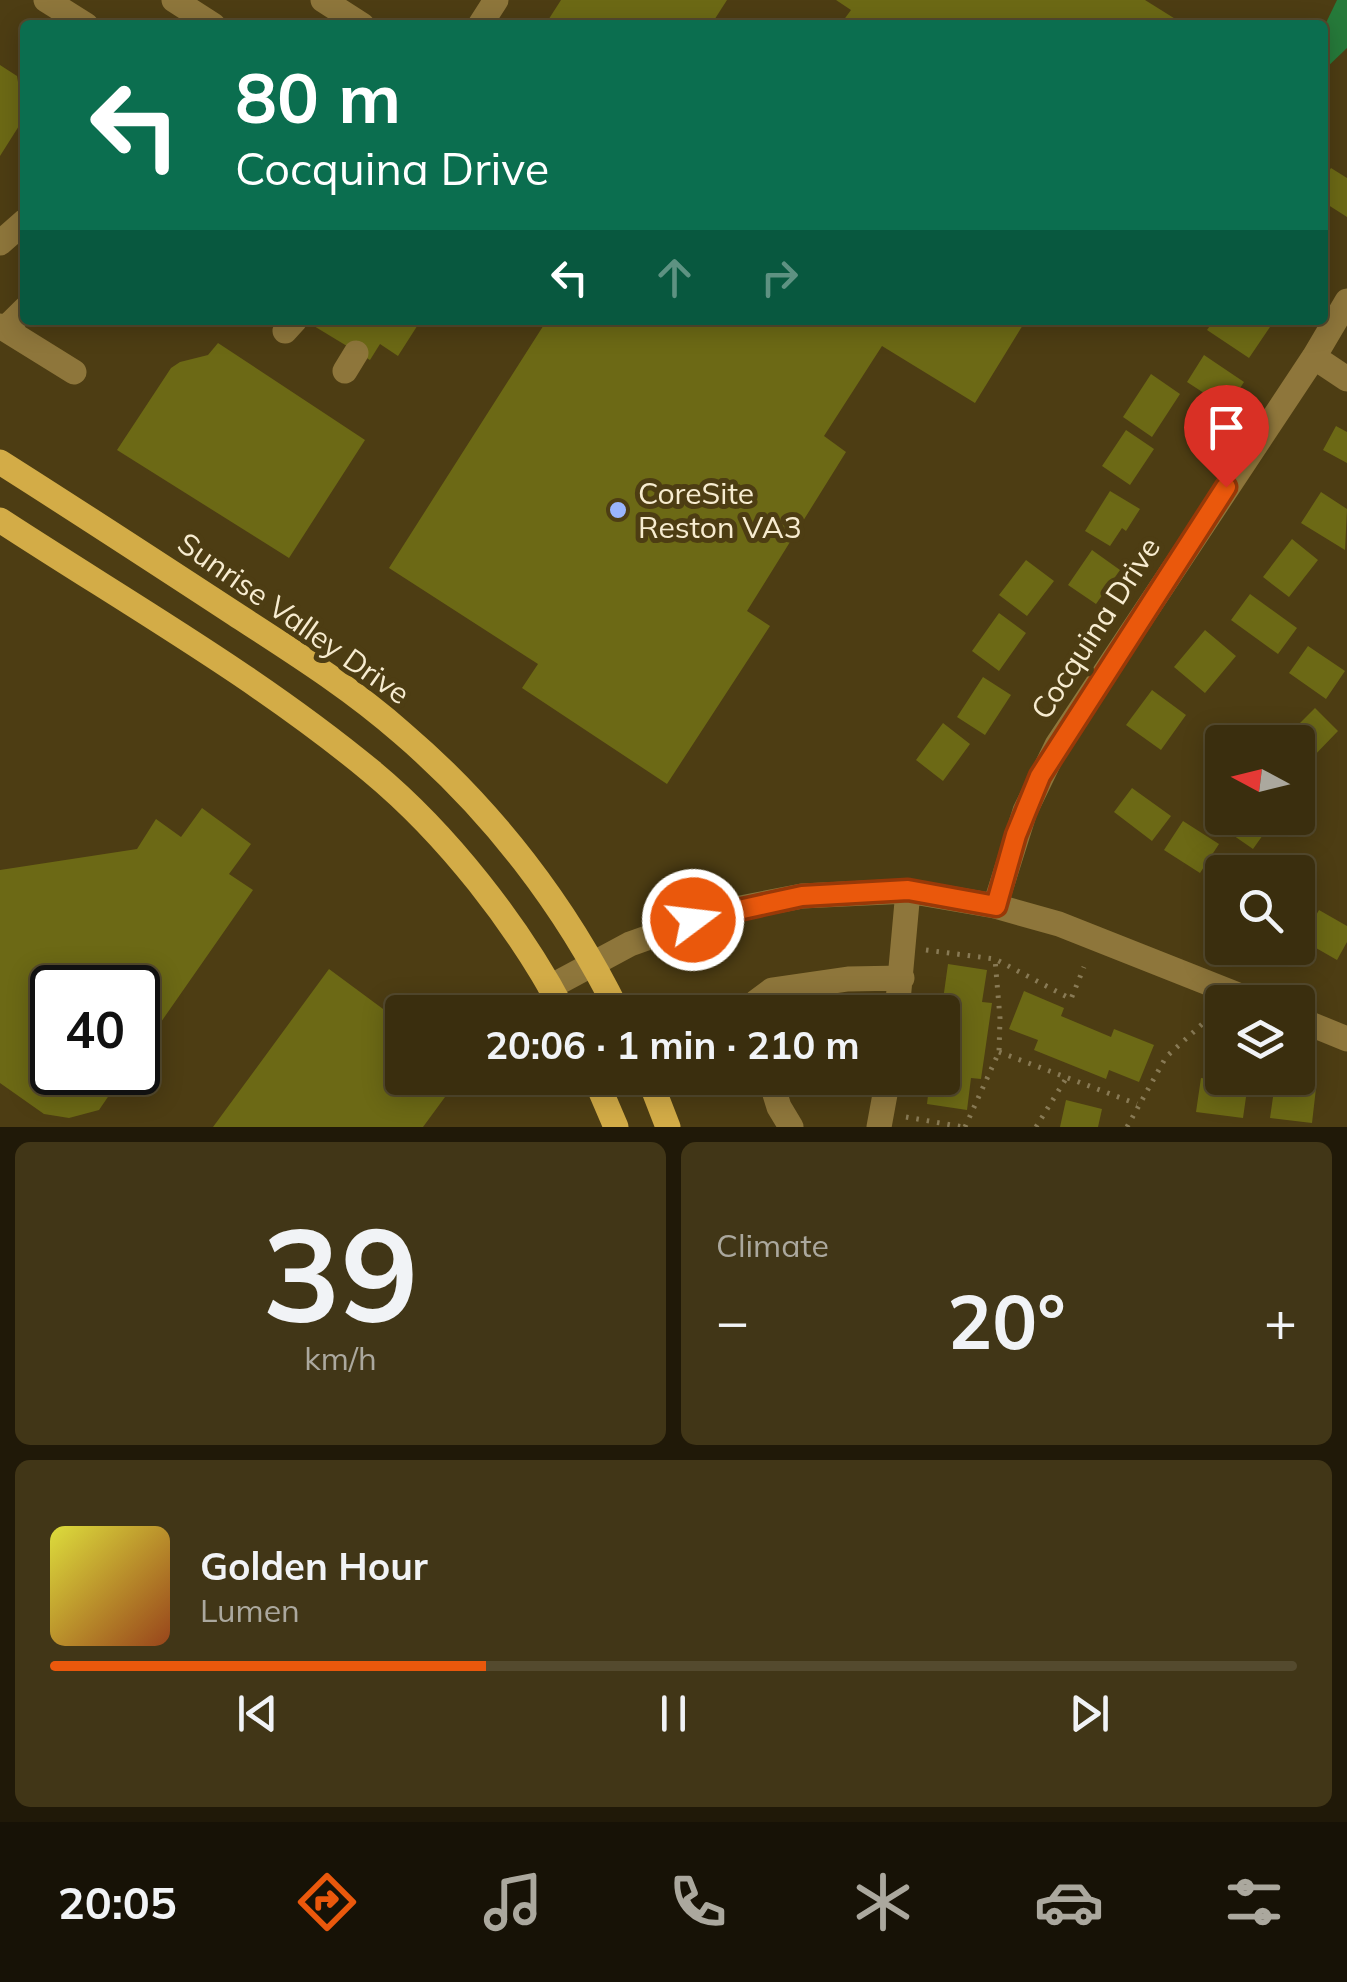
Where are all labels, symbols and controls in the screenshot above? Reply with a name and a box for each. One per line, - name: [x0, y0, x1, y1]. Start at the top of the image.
- text: 80 m: [235, 53, 401, 141]
- icon: left: [70, 60, 200, 190]
- text: Cocquina Drive: [235, 140, 549, 196]
- icon: left: [542, 250, 597, 305]
- icon: ahead: [647, 250, 702, 305]
- icon: right: [752, 250, 807, 305]
- pin: [1184, 385, 1269, 488]
- icon: arrive: [1199, 400, 1254, 455]
- place label: CoreSite Reston VA3: [638, 474, 802, 546]
- marker: CoreSite Reston VA3: [607, 499, 629, 521]
- street label: Sunrise Valley Drive: [171, 524, 417, 712]
- street label: Cocquina Drive: [1022, 530, 1168, 726]
- north arrow: [1205, 725, 1315, 835]
- map controls: [1205, 725, 1315, 1095]
- button: search: [1205, 855, 1315, 965]
- position arrow: [641, 868, 745, 972]
- speed limit sign: 40: [30, 965, 160, 1095]
- button: layers: [1205, 985, 1315, 1095]
- text: 20:06 · 1 min · 210 m: [485, 1021, 860, 1069]
- text: 39: [262, 1191, 419, 1355]
- text: Climate: [716, 1225, 829, 1265]
- text: 20°: [947, 1274, 1066, 1368]
- text: −: [716, 1286, 749, 1355]
- text: +: [1264, 1286, 1297, 1355]
- text: km/h: [304, 1338, 377, 1378]
- text: Golden Hour: [200, 1542, 428, 1590]
- text: Lumen: [200, 1590, 300, 1630]
- icon: previous: [230, 1686, 285, 1741]
- icon: pause: [646, 1686, 701, 1741]
- icon: next: [1062, 1686, 1117, 1741]
- icon: directions: [292, 1867, 362, 1937]
- icon: music: [478, 1867, 548, 1937]
- icon: phone: [663, 1867, 733, 1937]
- icon: climate: [848, 1867, 918, 1937]
- icon: car: [1034, 1867, 1104, 1937]
- icon: filters: [1219, 1867, 1289, 1937]
- text: 20:05: [58, 1874, 177, 1930]

